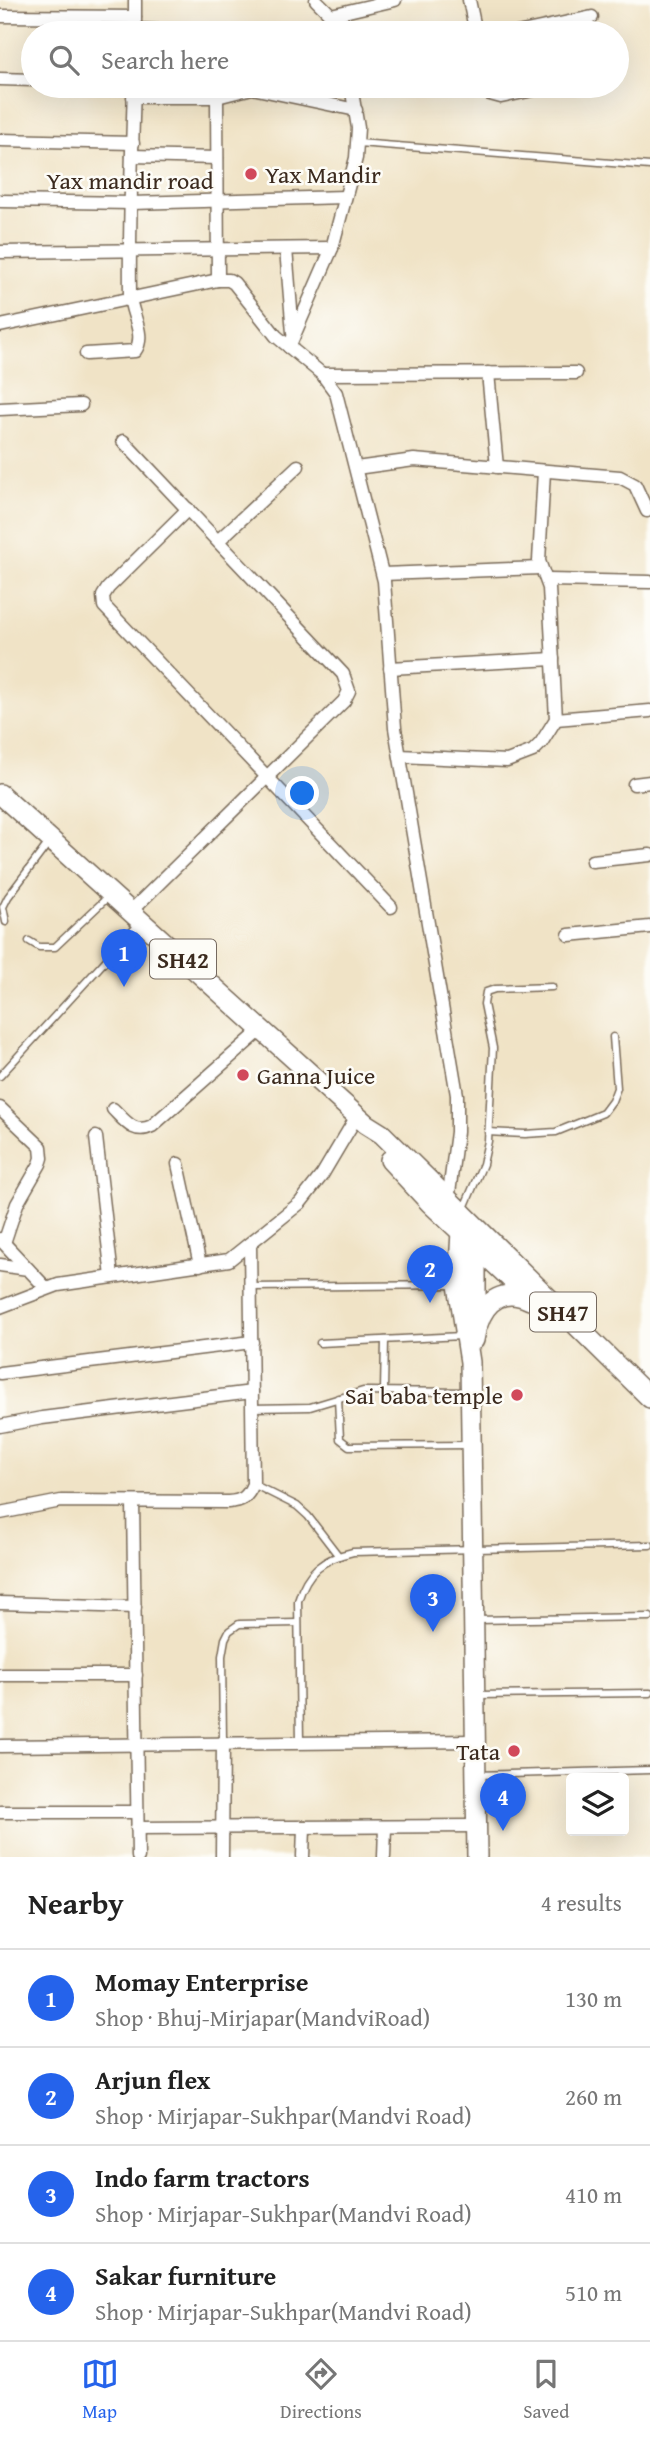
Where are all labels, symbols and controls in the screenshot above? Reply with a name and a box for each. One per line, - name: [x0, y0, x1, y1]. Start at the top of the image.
- search box: [21, 21, 629, 98]
- text: Search here: [101, 40, 229, 79]
- icon: search: [45, 41, 83, 79]
- place label: Yax Mandir: [265, 157, 381, 192]
- street label: Yax mandir road: [47, 163, 214, 198]
- marker: Yax Mandir: [243, 166, 259, 182]
- your location: [285, 776, 319, 810]
- pin: 1: [101, 929, 147, 987]
- road number: SH42: [150, 940, 216, 978]
- place label: Ganna Juice: [257, 1058, 375, 1093]
- marker: Ganna Juice: [235, 1067, 251, 1083]
- pin: 2: [407, 1245, 453, 1303]
- road number: SH47: [530, 1292, 596, 1331]
- place label: Sai baba temple: [345, 1378, 503, 1413]
- marker: Sai baba temple: [509, 1387, 525, 1403]
- pin: 3: [410, 1574, 456, 1632]
- place label: Tata: [456, 1734, 501, 1769]
- marker: Tata: [506, 1743, 522, 1759]
- pin: 4: [480, 1773, 526, 1831]
- map controls: [566, 1773, 629, 1836]
- button: layers: [566, 1773, 629, 1836]
- text: Nearby: [28, 1881, 124, 1925]
- text: 4 results: [541, 1886, 622, 1919]
- text: Momay Enterprise: [95, 1962, 308, 2001]
- text: 1: [45, 1982, 57, 2015]
- text: 130 m: [565, 1982, 622, 2015]
- text: Shop · Bhuj-Mirjapar(MandviRoad): [95, 2001, 430, 2034]
- text: Arjun flex: [95, 2060, 211, 2099]
- text: 2: [45, 2080, 57, 2113]
- text: 260 m: [565, 2080, 622, 2113]
- text: Shop · Mirjapar-Sukhpar(Mandvi Road): [95, 2099, 472, 2132]
- text: Indo farm tractors: [95, 2158, 310, 2197]
- text: 3: [45, 2178, 57, 2211]
- text: 410 m: [565, 2178, 622, 2211]
- text: Shop · Mirjapar-Sukhpar(Mandvi Road): [95, 2197, 472, 2230]
- text: Sakar furniture: [95, 2256, 276, 2295]
- text: 4: [45, 2276, 57, 2309]
- text: 510 m: [565, 2276, 622, 2309]
- text: Shop · Mirjapar-Sukhpar(Mandvi Road): [95, 2295, 472, 2328]
- tab: Map: [81, 2355, 119, 2425]
- tab: Directions: [280, 2355, 362, 2425]
- tab: Saved: [523, 2355, 569, 2425]

